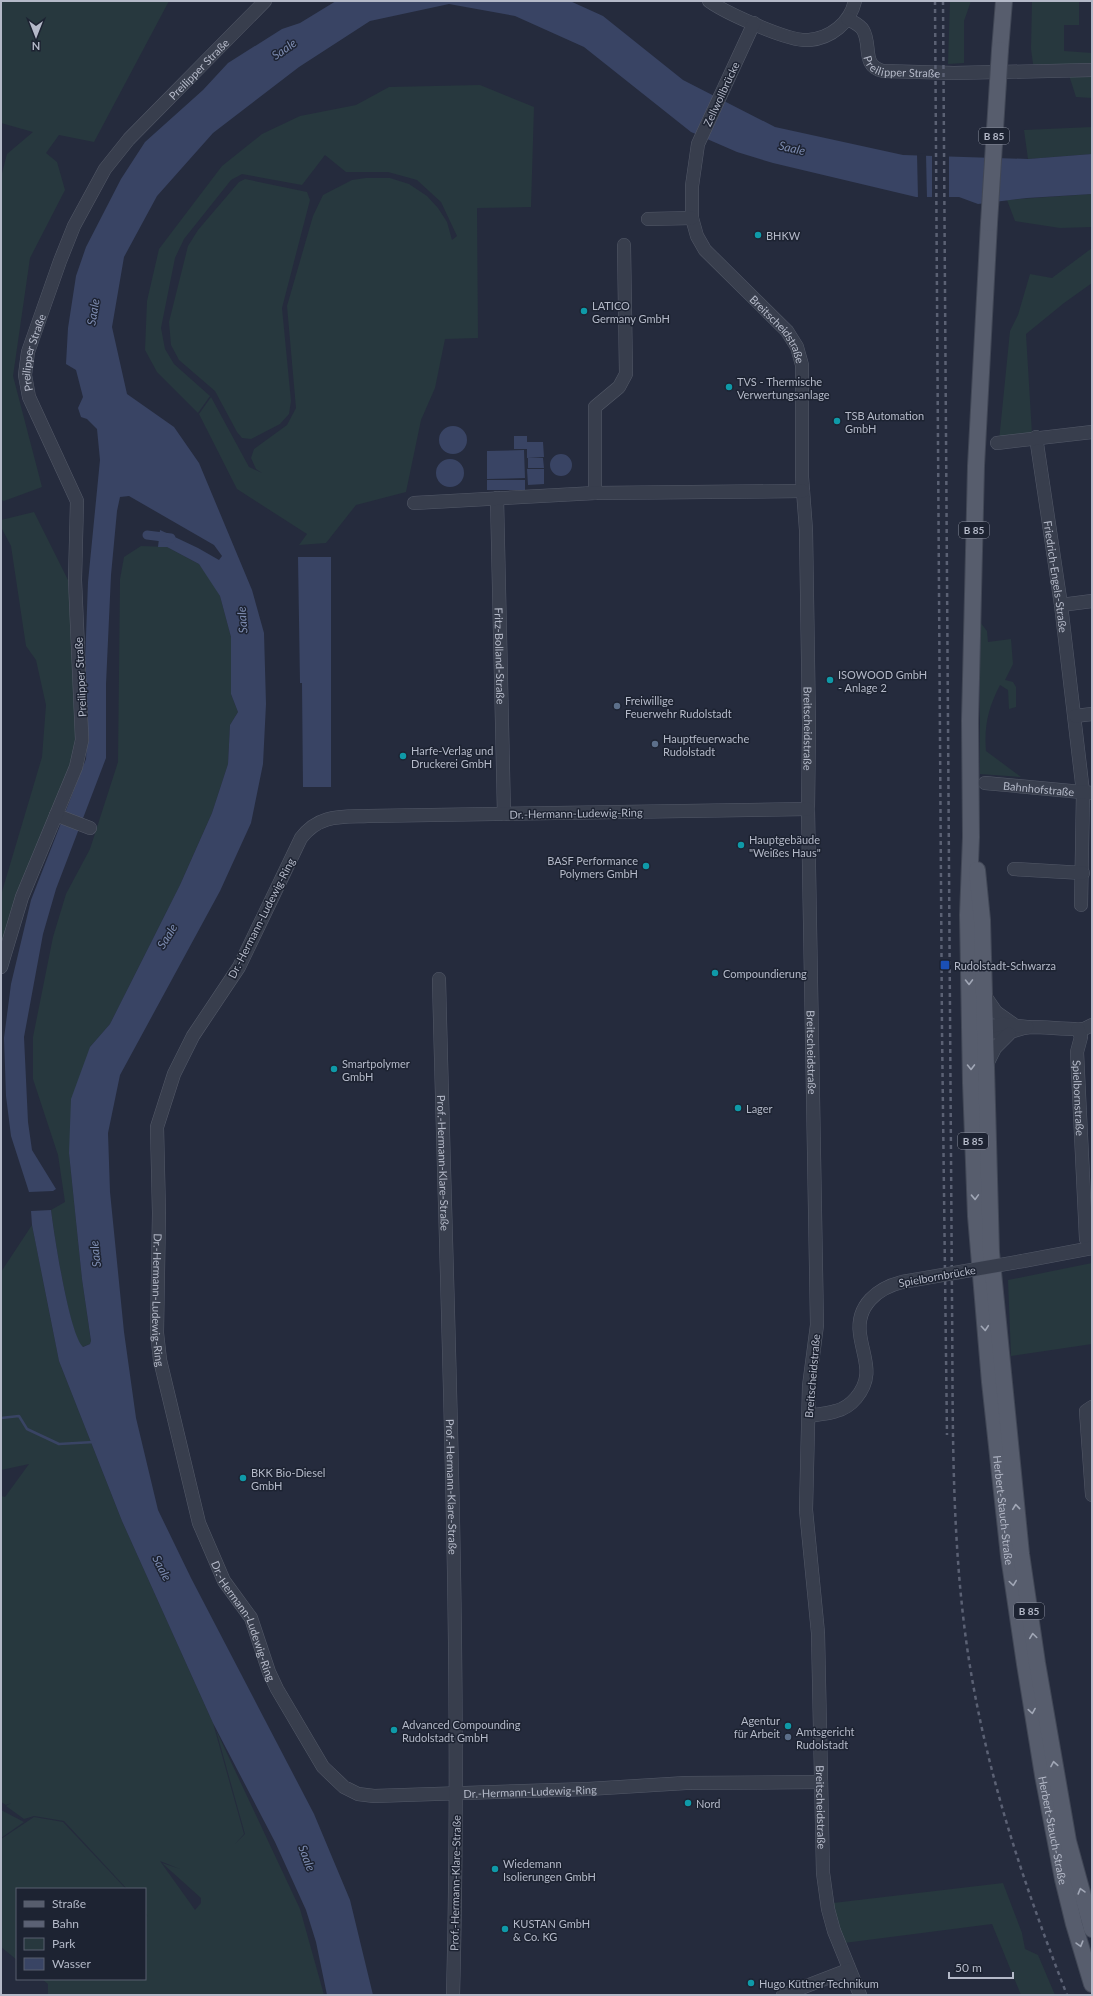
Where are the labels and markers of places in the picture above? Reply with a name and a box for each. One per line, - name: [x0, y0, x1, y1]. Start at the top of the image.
- place label: BHKW: [766, 229, 801, 242]
- marker: BHKW: [753, 230, 763, 240]
- place label: LATICO Germany GmbH: [592, 299, 670, 325]
- marker: LATICO Germany GmbH: [579, 306, 589, 316]
- place label: TVS - Thermische Verwertungsanlage: [737, 375, 830, 401]
- marker: TVS - Thermische Verwertungsanlage: [724, 382, 734, 392]
- place label: TSB Automation GmbH: [845, 409, 924, 435]
- marker: TSB Automation GmbH: [832, 416, 842, 426]
- place label: ISOWOOD GmbH - Anlage 2: [838, 668, 927, 694]
- marker: ISOWOOD GmbH - Anlage 2: [825, 675, 835, 685]
- place label: Freiwillige Feuerwehr Rudolstadt: [625, 694, 732, 720]
- marker: Freiwillige Feuerwehr Rudolstadt: [612, 701, 622, 711]
- place label: Hauptfeuerwache Rudolstadt: [663, 732, 749, 758]
- marker: Hauptfeuerwache Rudolstadt: [650, 739, 660, 749]
- place label: Harfe-Verlag und Druckerei GmbH: [411, 744, 493, 770]
- marker: Harfe-Verlag und Druckerei GmbH: [398, 751, 408, 761]
- place label: Hauptgebäude "Weißes Haus": [749, 833, 821, 859]
- marker: Hauptgebäude "Weißes Haus": [736, 840, 746, 850]
- place label: BASF Performance Polymers GmbH: [547, 854, 638, 880]
- marker: BASF Performance Polymers GmbH: [641, 861, 651, 871]
- marker: Rudolstadt-Schwarza: [939, 959, 951, 971]
- place label: Rudolstadt-Schwarza: [954, 959, 1056, 972]
- place label: Compoundierung: [723, 967, 807, 980]
- marker: Compoundierung: [710, 968, 720, 978]
- place label: Smartpolymer GmbH: [342, 1057, 410, 1083]
- marker: Smartpolymer GmbH: [329, 1064, 339, 1074]
- place label: Lager: [746, 1102, 773, 1115]
- marker: Lager: [733, 1103, 743, 1113]
- place label: BKK Bio-Diesel GmbH: [251, 1466, 325, 1492]
- marker: BKK Bio-Diesel GmbH: [238, 1473, 248, 1483]
- place label: Agentur für Arbeit: [734, 1714, 780, 1740]
- place label: Advanced Compounding Rudolstadt GmbH: [402, 1718, 521, 1744]
- marker: Agentur für Arbeit: [783, 1721, 793, 1731]
- marker: Advanced Compounding Rudolstadt GmbH: [389, 1725, 399, 1735]
- place label: Amtsgericht Rudolstadt: [796, 1725, 854, 1751]
- marker: Amtsgericht Rudolstadt: [783, 1732, 793, 1742]
- place label: Nord: [696, 1797, 720, 1810]
- marker: Nord: [683, 1798, 693, 1808]
- place label: Wiedemann Isolierungen GmbH: [503, 1857, 596, 1883]
- marker: Wiedemann Isolierungen GmbH: [490, 1864, 500, 1874]
- place label: KUSTAN GmbH & Co. KG: [513, 1917, 590, 1943]
- marker: KUSTAN GmbH & Co. KG: [500, 1924, 510, 1934]
- place label: Hugo Küttner Technikum: [759, 1977, 879, 1990]
- marker: Hugo Küttner Technikum: [746, 1978, 756, 1988]

